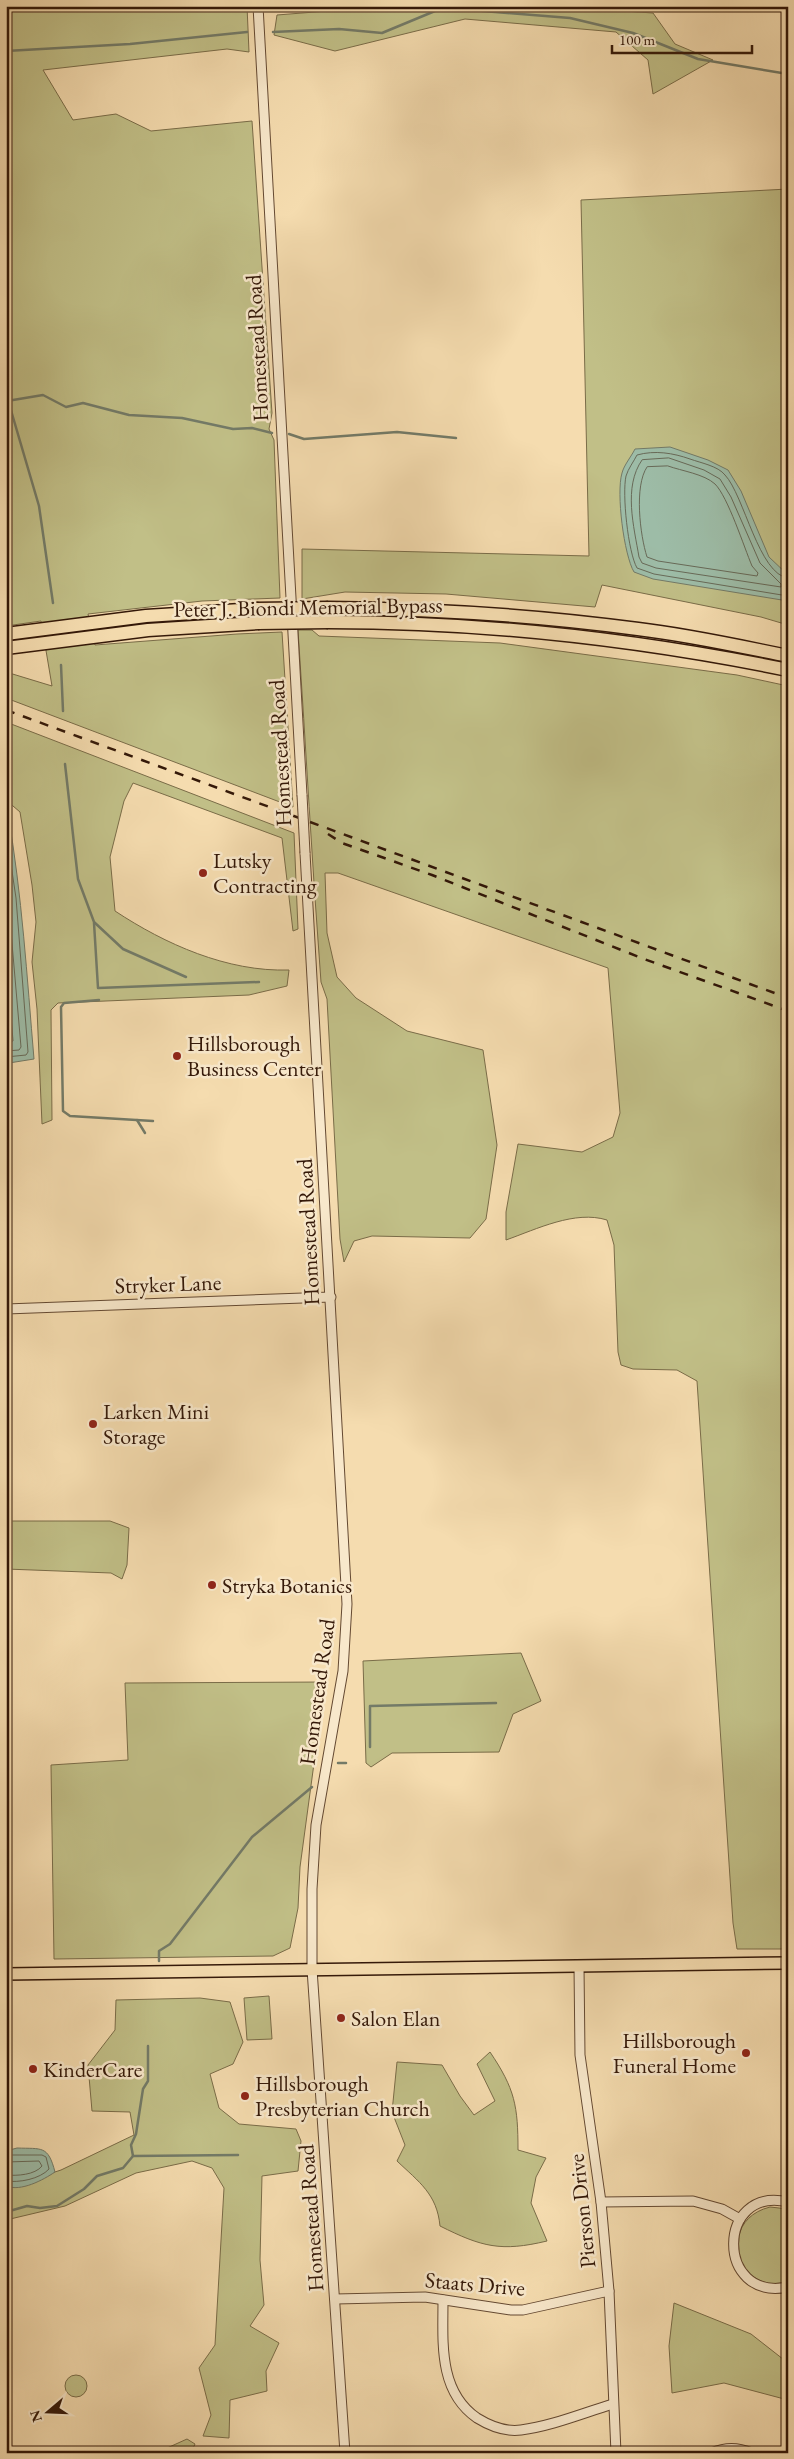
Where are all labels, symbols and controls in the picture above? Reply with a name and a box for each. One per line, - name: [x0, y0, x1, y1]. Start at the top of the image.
- scale bar: [612, 22, 752, 54]
- text: 100 m: [619, 30, 656, 49]
- street label: Homestead Road: [239, 273, 275, 422]
- street label: Peter J. Biondi Memorial Bypass: [173, 590, 443, 624]
- street label: Homestead Road: [262, 678, 298, 827]
- place label: Lutsky Contracting: [213, 846, 317, 900]
- marker: Lutsky Contracting: [197, 867, 209, 879]
- place label: Hillsborough Business Center: [187, 1029, 322, 1083]
- marker: Hillsborough Business Center: [171, 1050, 183, 1062]
- street label: Homestead Road: [290, 1157, 326, 1306]
- street label: Stryker Lane: [114, 1268, 222, 1300]
- place label: Larken Mini Storage: [103, 1397, 209, 1451]
- marker: Larken Mini Storage: [87, 1418, 99, 1430]
- place label: Stryka Botanics: [222, 1571, 352, 1600]
- marker: Stryka Botanics: [206, 1579, 218, 1591]
- street label: Homestead Road: [292, 1616, 342, 1767]
- place label: Salon Elan: [351, 2004, 441, 2033]
- marker: Salon Elan: [335, 2012, 347, 2024]
- place label: Hillsborough Funeral Home: [613, 2026, 736, 2080]
- marker: Hillsborough Funeral Home: [740, 2047, 752, 2059]
- place label: KinderCare: [43, 2055, 143, 2084]
- marker: KinderCare: [27, 2063, 39, 2075]
- place label: Hillsborough Presbyterian Church: [255, 2069, 430, 2123]
- marker: Hillsborough Presbyterian Church: [239, 2090, 251, 2102]
- street label: Homestead Road: [291, 2143, 331, 2293]
- street label: Pierson Drive: [562, 2152, 602, 2269]
- street label: Staats Drive: [424, 2265, 527, 2303]
- north arrow: [22, 2386, 72, 2436]
- text: N: [25, 2407, 46, 2425]

